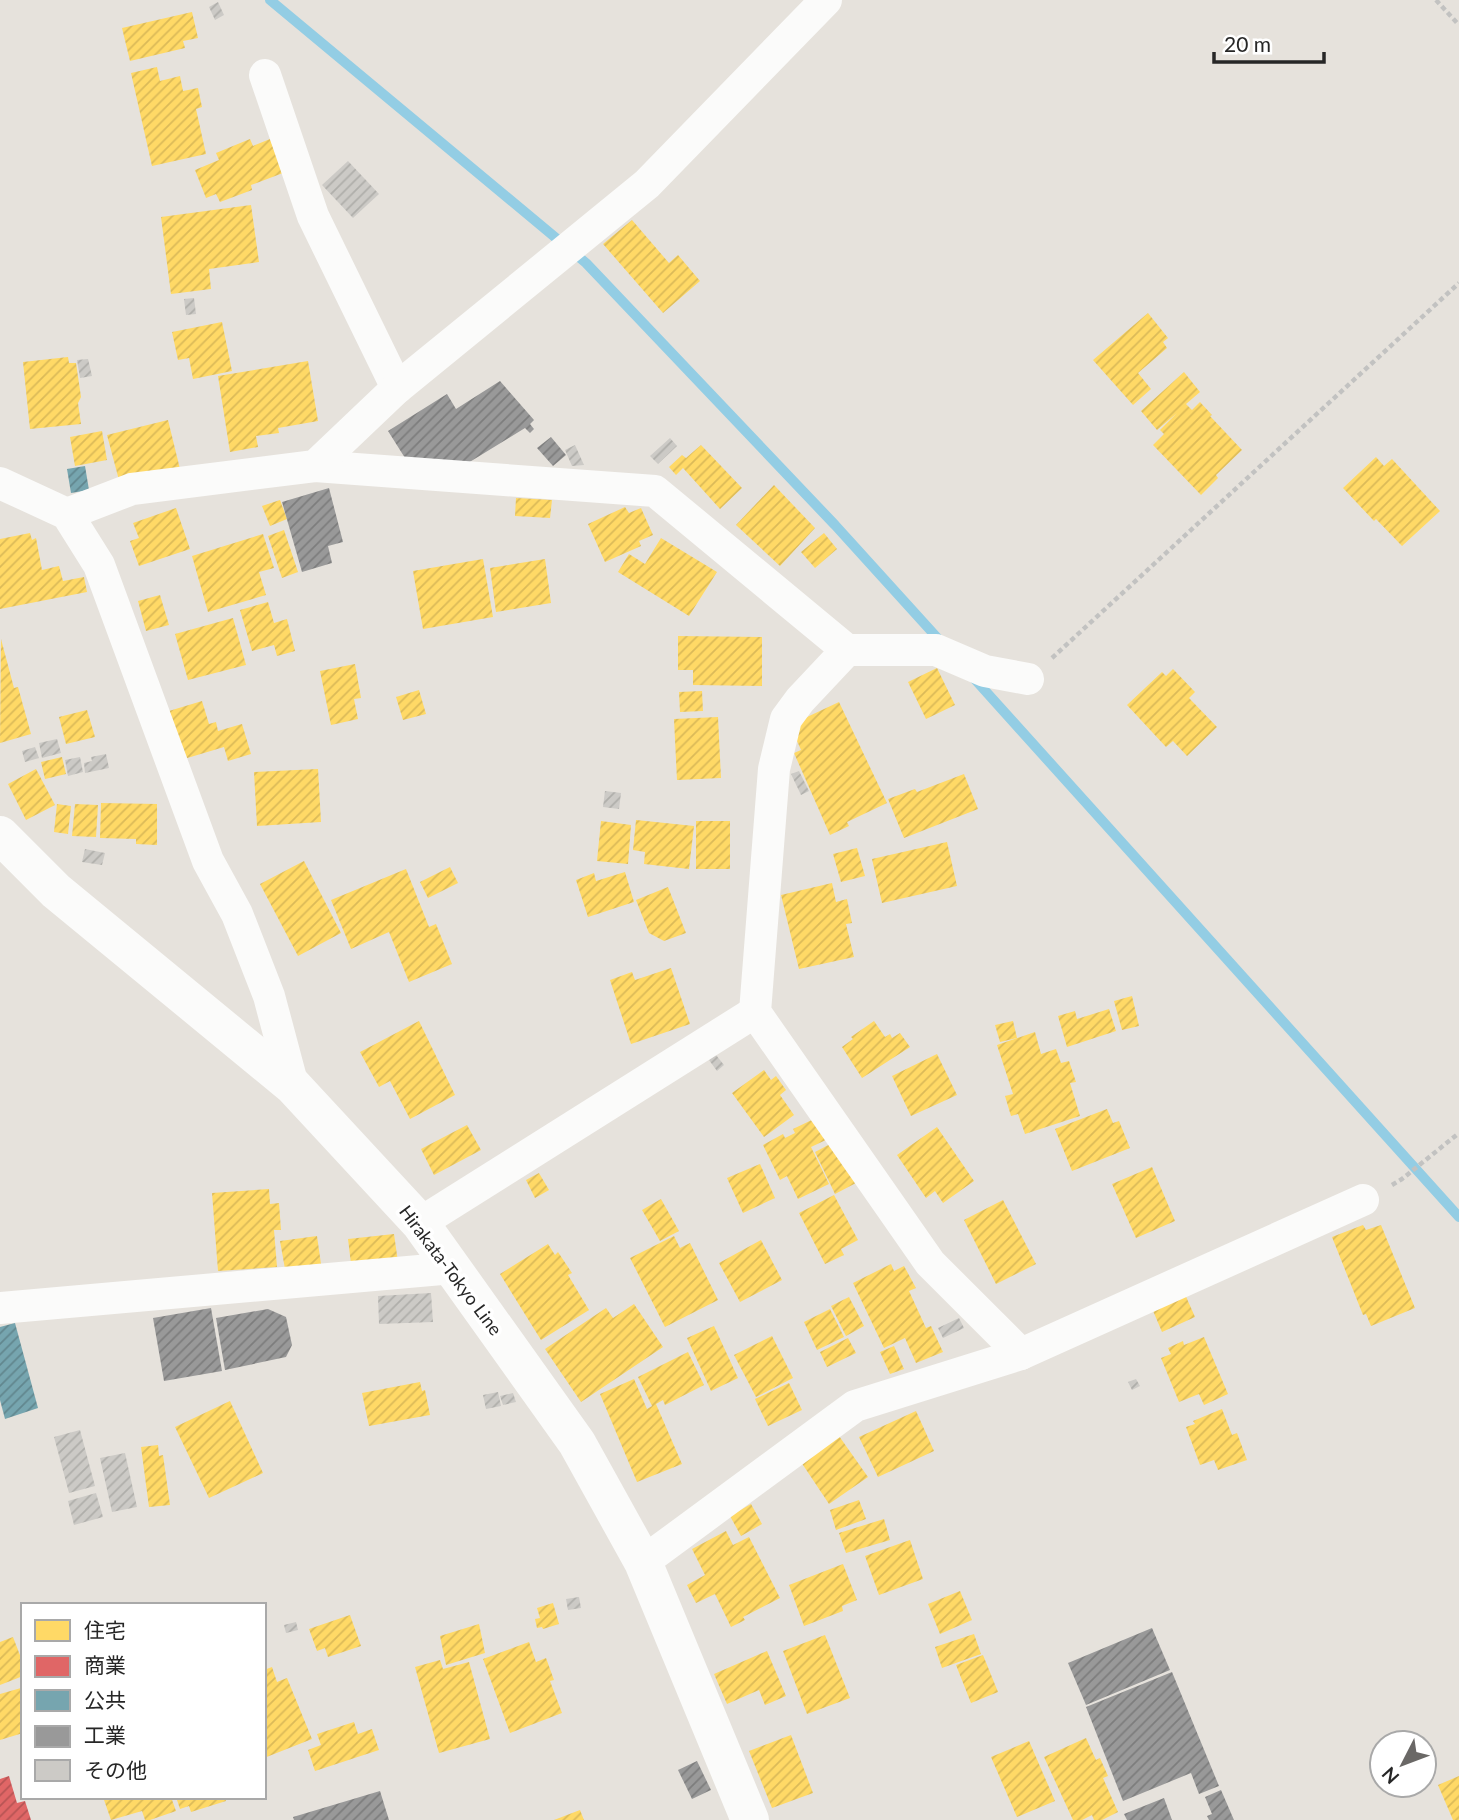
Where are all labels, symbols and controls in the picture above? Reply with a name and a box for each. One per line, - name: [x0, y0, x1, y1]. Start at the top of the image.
- scale bar: [1214, 21, 1324, 65]
- text: 20 m: [1224, 31, 1271, 56]
- street label: Hirakata-Tokyo Line: [395, 1201, 507, 1339]
- legend: [21, 1603, 266, 1799]
- text: 住宅: [84, 1617, 126, 1642]
- text: 商業: [84, 1652, 126, 1677]
- text: 公共: [84, 1687, 126, 1712]
- text: 工業: [84, 1722, 126, 1747]
- north arrow: [1368, 1729, 1438, 1799]
- text: その他: [84, 1757, 147, 1782]
- text: N: [1377, 1763, 1403, 1789]

